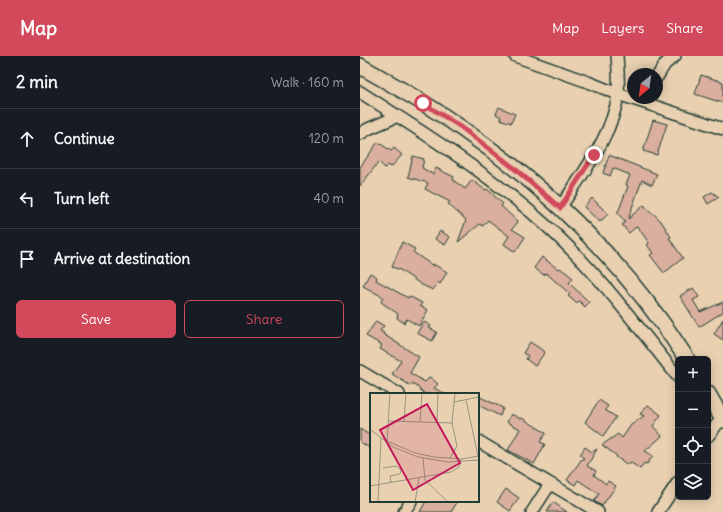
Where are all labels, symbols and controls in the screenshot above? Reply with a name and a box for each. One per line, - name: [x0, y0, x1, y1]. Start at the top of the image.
- text: Map: [20, 16, 57, 40]
- text: Map: [552, 19, 579, 37]
- text: Layers: [601, 19, 644, 37]
- text: Share: [666, 19, 703, 37]
- north arrow: [627, 68, 663, 104]
- text: 2 min: [16, 71, 58, 93]
- text: Walk · 160 m: [271, 74, 344, 91]
- route start: [414, 94, 432, 112]
- icon: ahead: [16, 128, 38, 150]
- text: Continue: [54, 129, 115, 148]
- text: 120 m: [309, 130, 344, 147]
- route end: [585, 146, 603, 164]
- icon: left: [16, 188, 38, 210]
- text: Turn left: [54, 189, 109, 208]
- text: 40 m: [313, 190, 344, 207]
- icon: arrive: [16, 248, 38, 270]
- text: Arrive at destination: [54, 249, 190, 268]
- button: Save: [16, 300, 176, 338]
- button: Share: [184, 300, 344, 338]
- map controls: [675, 356, 711, 500]
- button: +: [675, 356, 711, 392]
- button: −: [675, 392, 711, 428]
- inset map: [370, 393, 479, 502]
- button: locate: [675, 428, 711, 464]
- button: layers: [675, 464, 711, 500]

